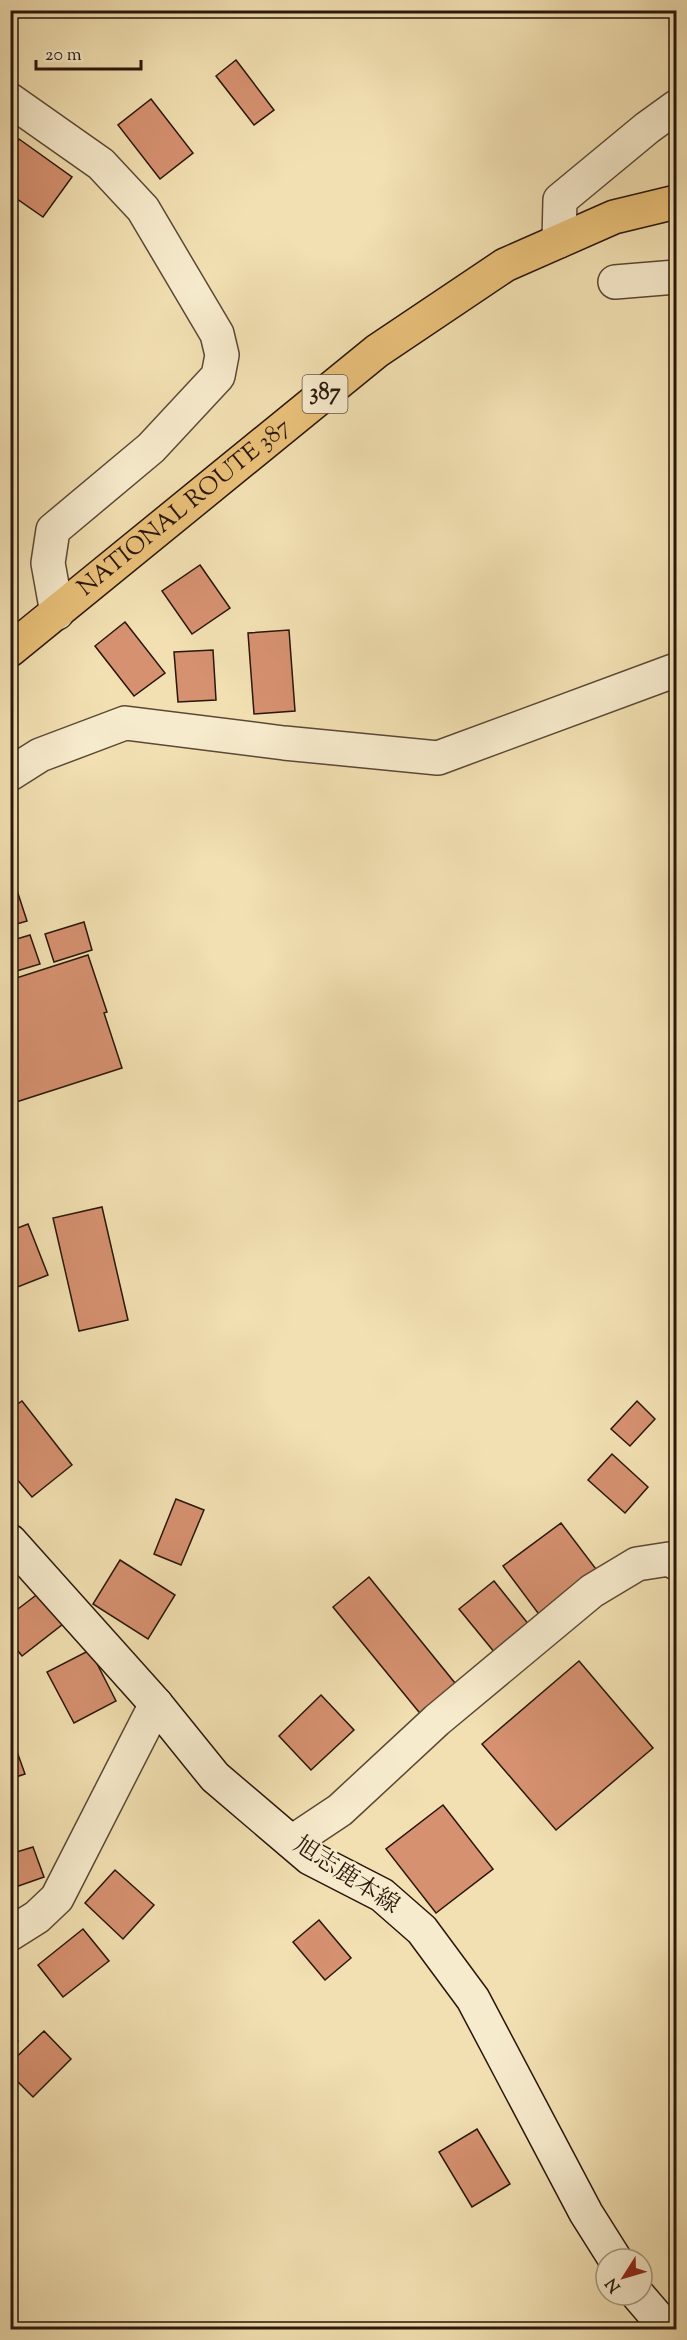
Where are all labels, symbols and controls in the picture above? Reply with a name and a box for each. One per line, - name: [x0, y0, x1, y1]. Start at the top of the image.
- scale bar: [36, 33, 141, 71]
- text: 20 m: [45, 43, 82, 69]
- road number: 387: [302, 375, 348, 413]
- street label: NATIONAL ROUTE 387: [71, 411, 298, 605]
- street label: 旭志鹿本線: [286, 1829, 406, 1923]
- north arrow: [594, 2247, 654, 2307]
- text: N: [601, 2272, 627, 2297]

